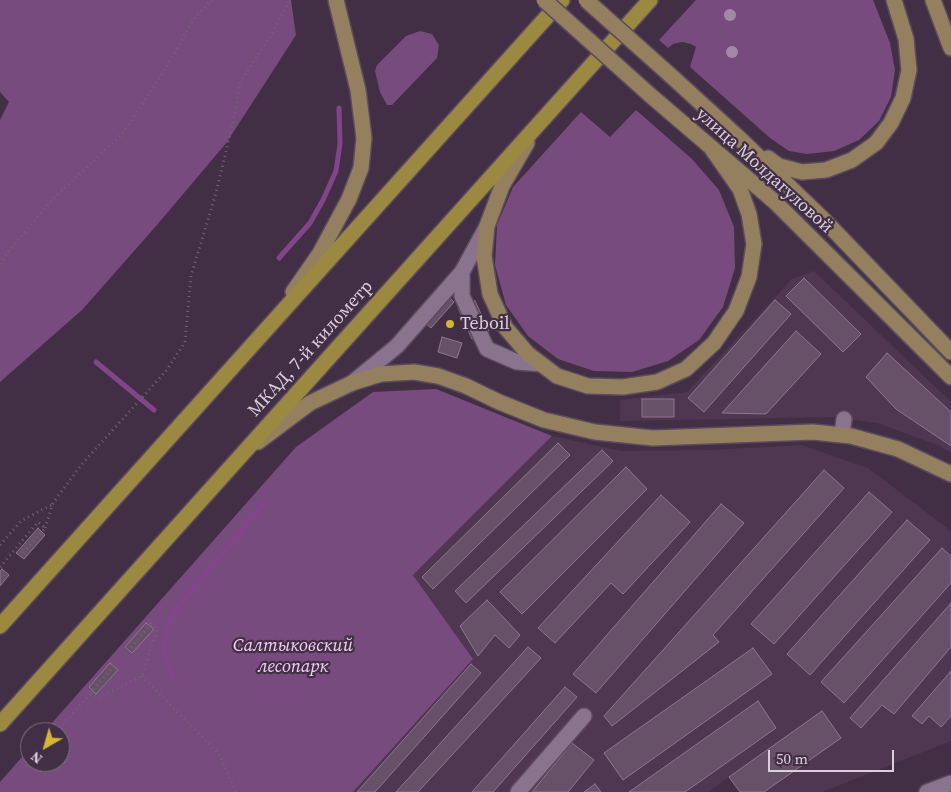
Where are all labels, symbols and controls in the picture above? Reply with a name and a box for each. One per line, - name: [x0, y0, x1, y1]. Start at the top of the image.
- street label: улица Молдагуловой: [691, 104, 837, 238]
- street label: МКАД, 7-й километр: [244, 276, 378, 422]
- place label: Teboil: [460, 313, 510, 335]
- marker: Teboil: [444, 318, 456, 330]
- park label: Салтыковский лесопарк: [233, 635, 353, 678]
- north arrow: [20, 722, 70, 772]
- scale bar: [771, 740, 897, 772]
- text: N: [26, 747, 47, 769]
- text: 50 m: [776, 748, 808, 769]

